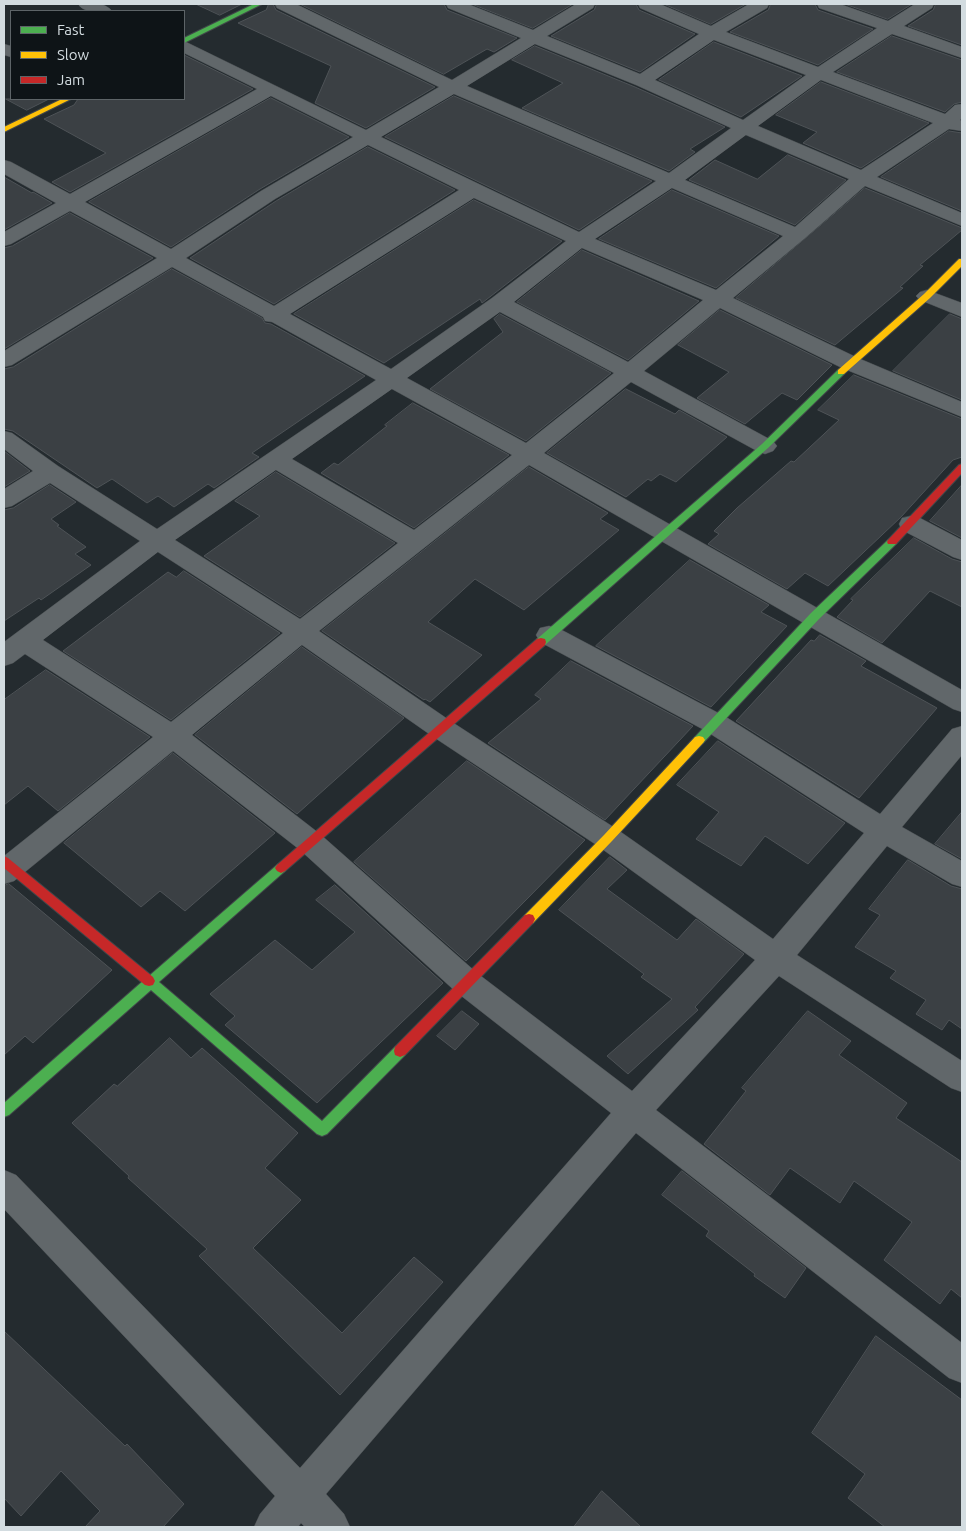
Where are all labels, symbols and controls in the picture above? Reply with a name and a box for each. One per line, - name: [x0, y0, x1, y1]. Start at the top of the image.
- legend: [10, 10, 185, 100]
- text: Fast: [57, 21, 84, 38]
- text: Slow: [57, 46, 89, 63]
- text: Jam: [57, 71, 85, 88]

